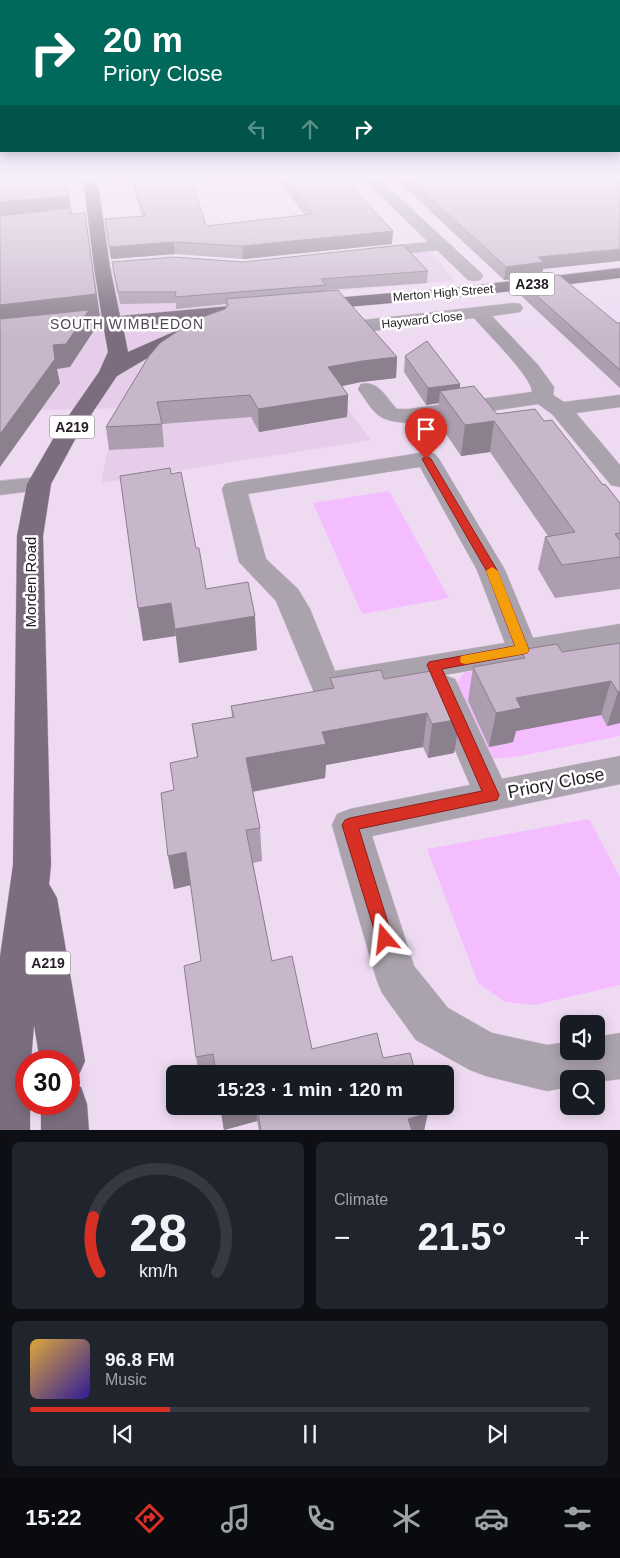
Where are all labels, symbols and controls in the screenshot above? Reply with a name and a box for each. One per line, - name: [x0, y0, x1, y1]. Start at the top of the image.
- icon: right: [20, 20, 85, 85]
- text: 20 m: [103, 20, 183, 59]
- text: Priory Close: [103, 61, 223, 86]
- icon: left: [243, 115, 271, 143]
- icon: ahead: [296, 115, 324, 143]
- icon: right: [349, 115, 377, 143]
- road number: A238: [510, 272, 554, 296]
- street label: Merton High Street: [392, 282, 494, 304]
- street label: Hayward Close: [381, 309, 464, 331]
- district label: SOUTH WIMBLEDON: [50, 316, 204, 332]
- pin: [405, 408, 447, 459]
- icon: arrive: [412, 415, 440, 443]
- road number: A219: [50, 416, 94, 438]
- street label: Morden Road: [22, 537, 39, 627]
- street label: Priory Close: [506, 764, 606, 802]
- position arrow: [358, 912, 410, 964]
- road number: A219: [26, 951, 70, 974]
- map controls: [560, 1015, 605, 1115]
- button: sound: [560, 1015, 605, 1060]
- speed limit sign: 30: [15, 1050, 80, 1115]
- button: search: [560, 1070, 605, 1115]
- text: 15:23 · 1 min · 120 m: [217, 1079, 403, 1100]
- text: Climate: [334, 1191, 388, 1208]
- text: 28: [129, 1204, 187, 1262]
- text: 21.5°: [417, 1216, 507, 1258]
- text: −: [334, 1222, 350, 1253]
- text: +: [574, 1222, 590, 1253]
- text: km/h: [139, 1261, 177, 1281]
- text: 96.8 FM: [105, 1349, 175, 1370]
- text: Music: [105, 1371, 147, 1388]
- icon: previous: [109, 1420, 137, 1448]
- icon: pause: [296, 1420, 324, 1448]
- icon: next: [483, 1420, 511, 1448]
- icon: directions: [132, 1501, 167, 1536]
- icon: music: [218, 1501, 253, 1536]
- icon: phone: [303, 1501, 338, 1536]
- icon: climate: [389, 1501, 424, 1536]
- icon: car: [474, 1501, 509, 1536]
- icon: filters: [560, 1501, 595, 1536]
- text: 15:22: [25, 1505, 82, 1530]

